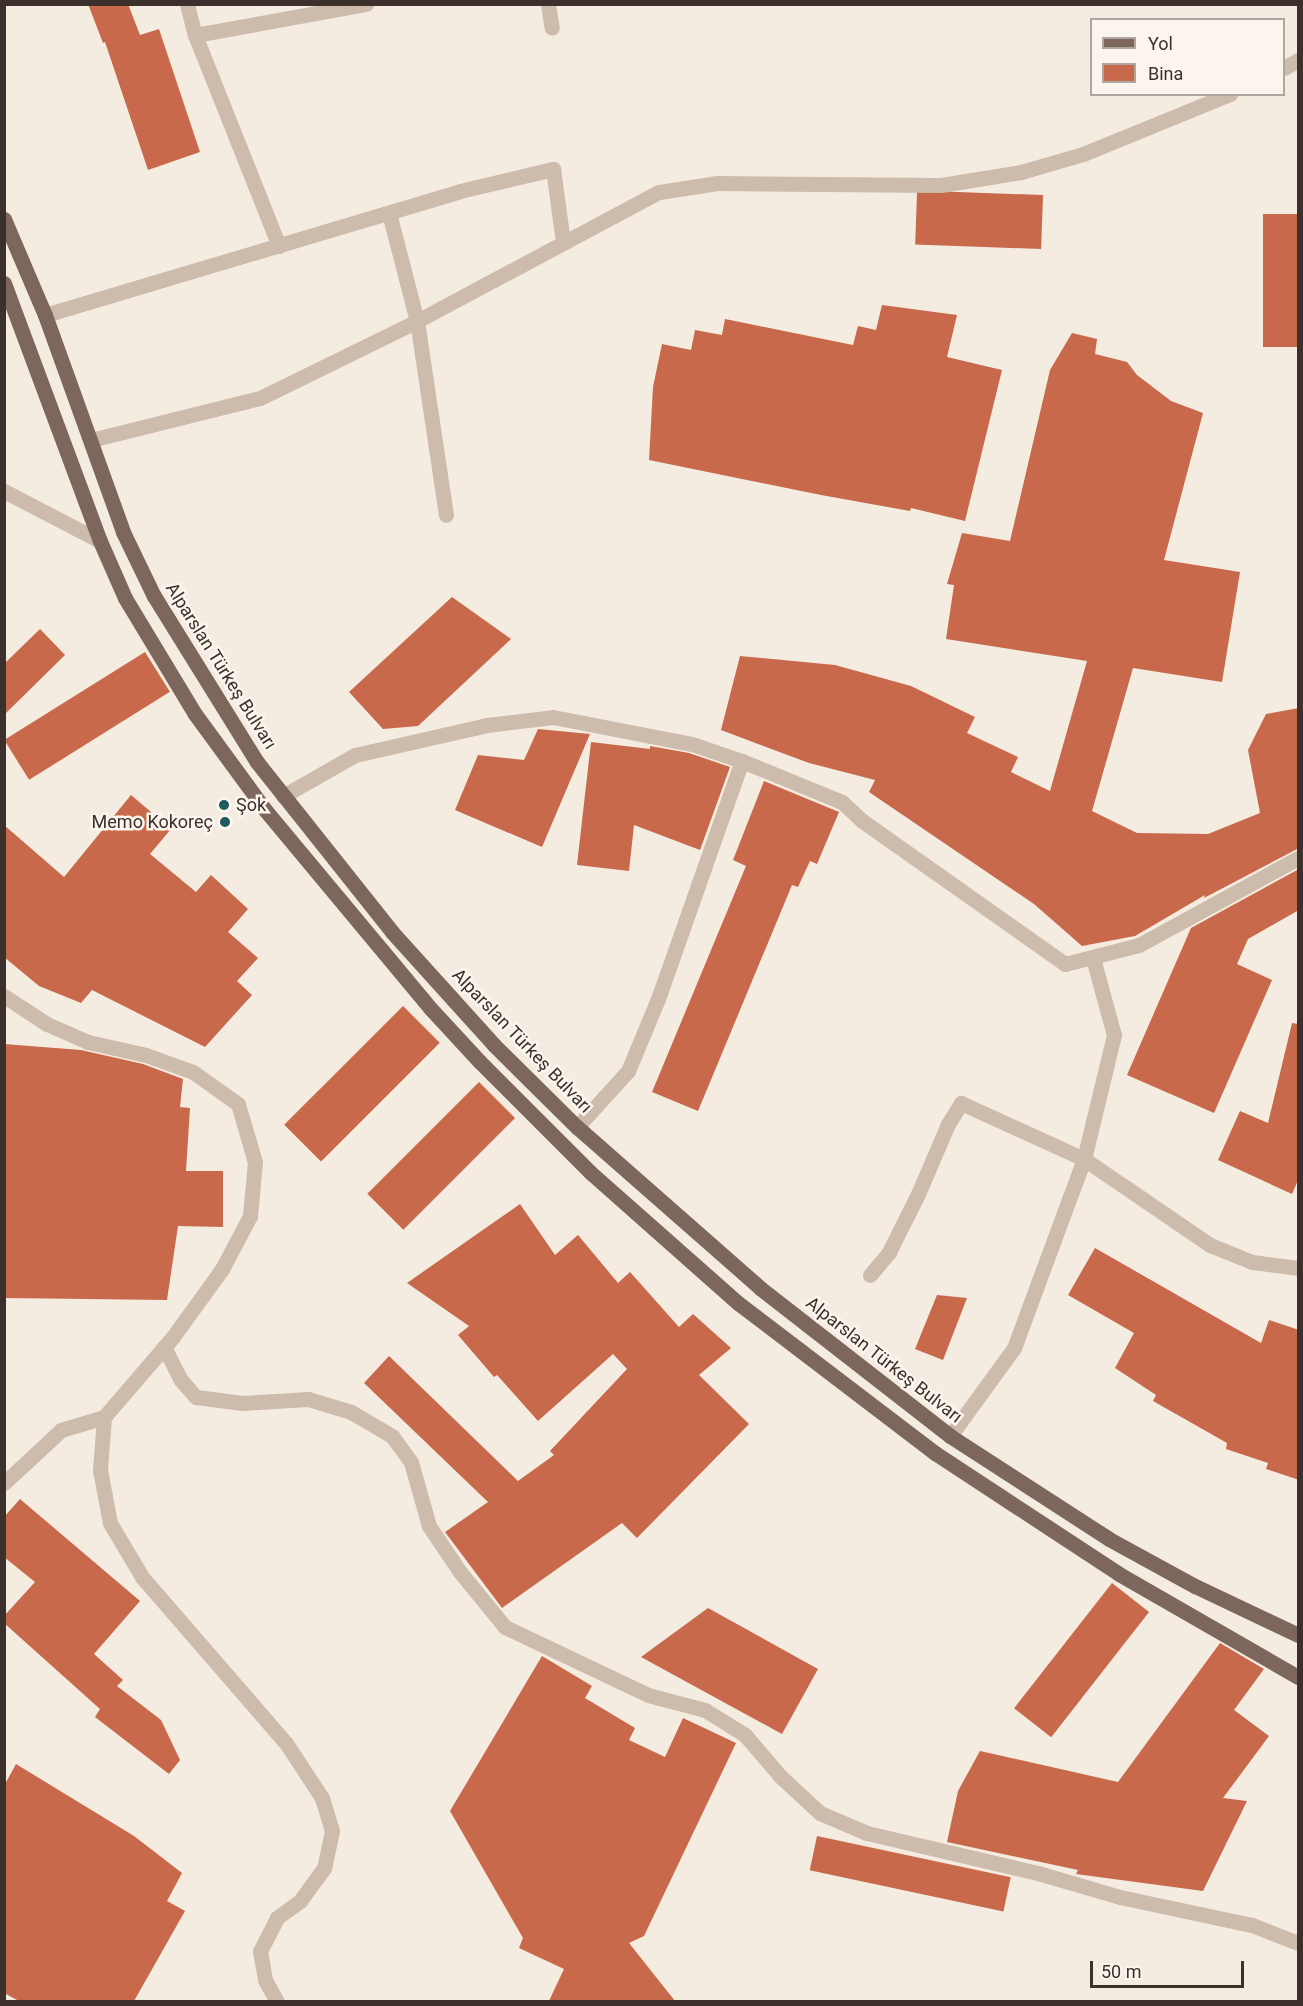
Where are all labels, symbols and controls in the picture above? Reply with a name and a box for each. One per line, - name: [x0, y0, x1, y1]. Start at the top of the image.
- legend: [1090, 18, 1285, 96]
- text: Yol: [1148, 33, 1173, 54]
- text: Bina: [1148, 63, 1183, 84]
- street label: Alparslan Türkeş Bulvarı: [161, 579, 281, 753]
- place label: Şok: [236, 794, 266, 816]
- marker: Şok: [217, 798, 231, 812]
- place label: Memo Kokoreç: [92, 811, 213, 833]
- marker: Memo Kokoreç: [218, 815, 232, 829]
- street label: Alparslan Türkeş Bulvarı: [447, 964, 597, 1118]
- street label: Alparslan Türkeş Bulvarı: [801, 1292, 967, 1428]
- scale bar: [1093, 1949, 1248, 1987]
- text: 50 m: [1101, 1961, 1141, 1982]

